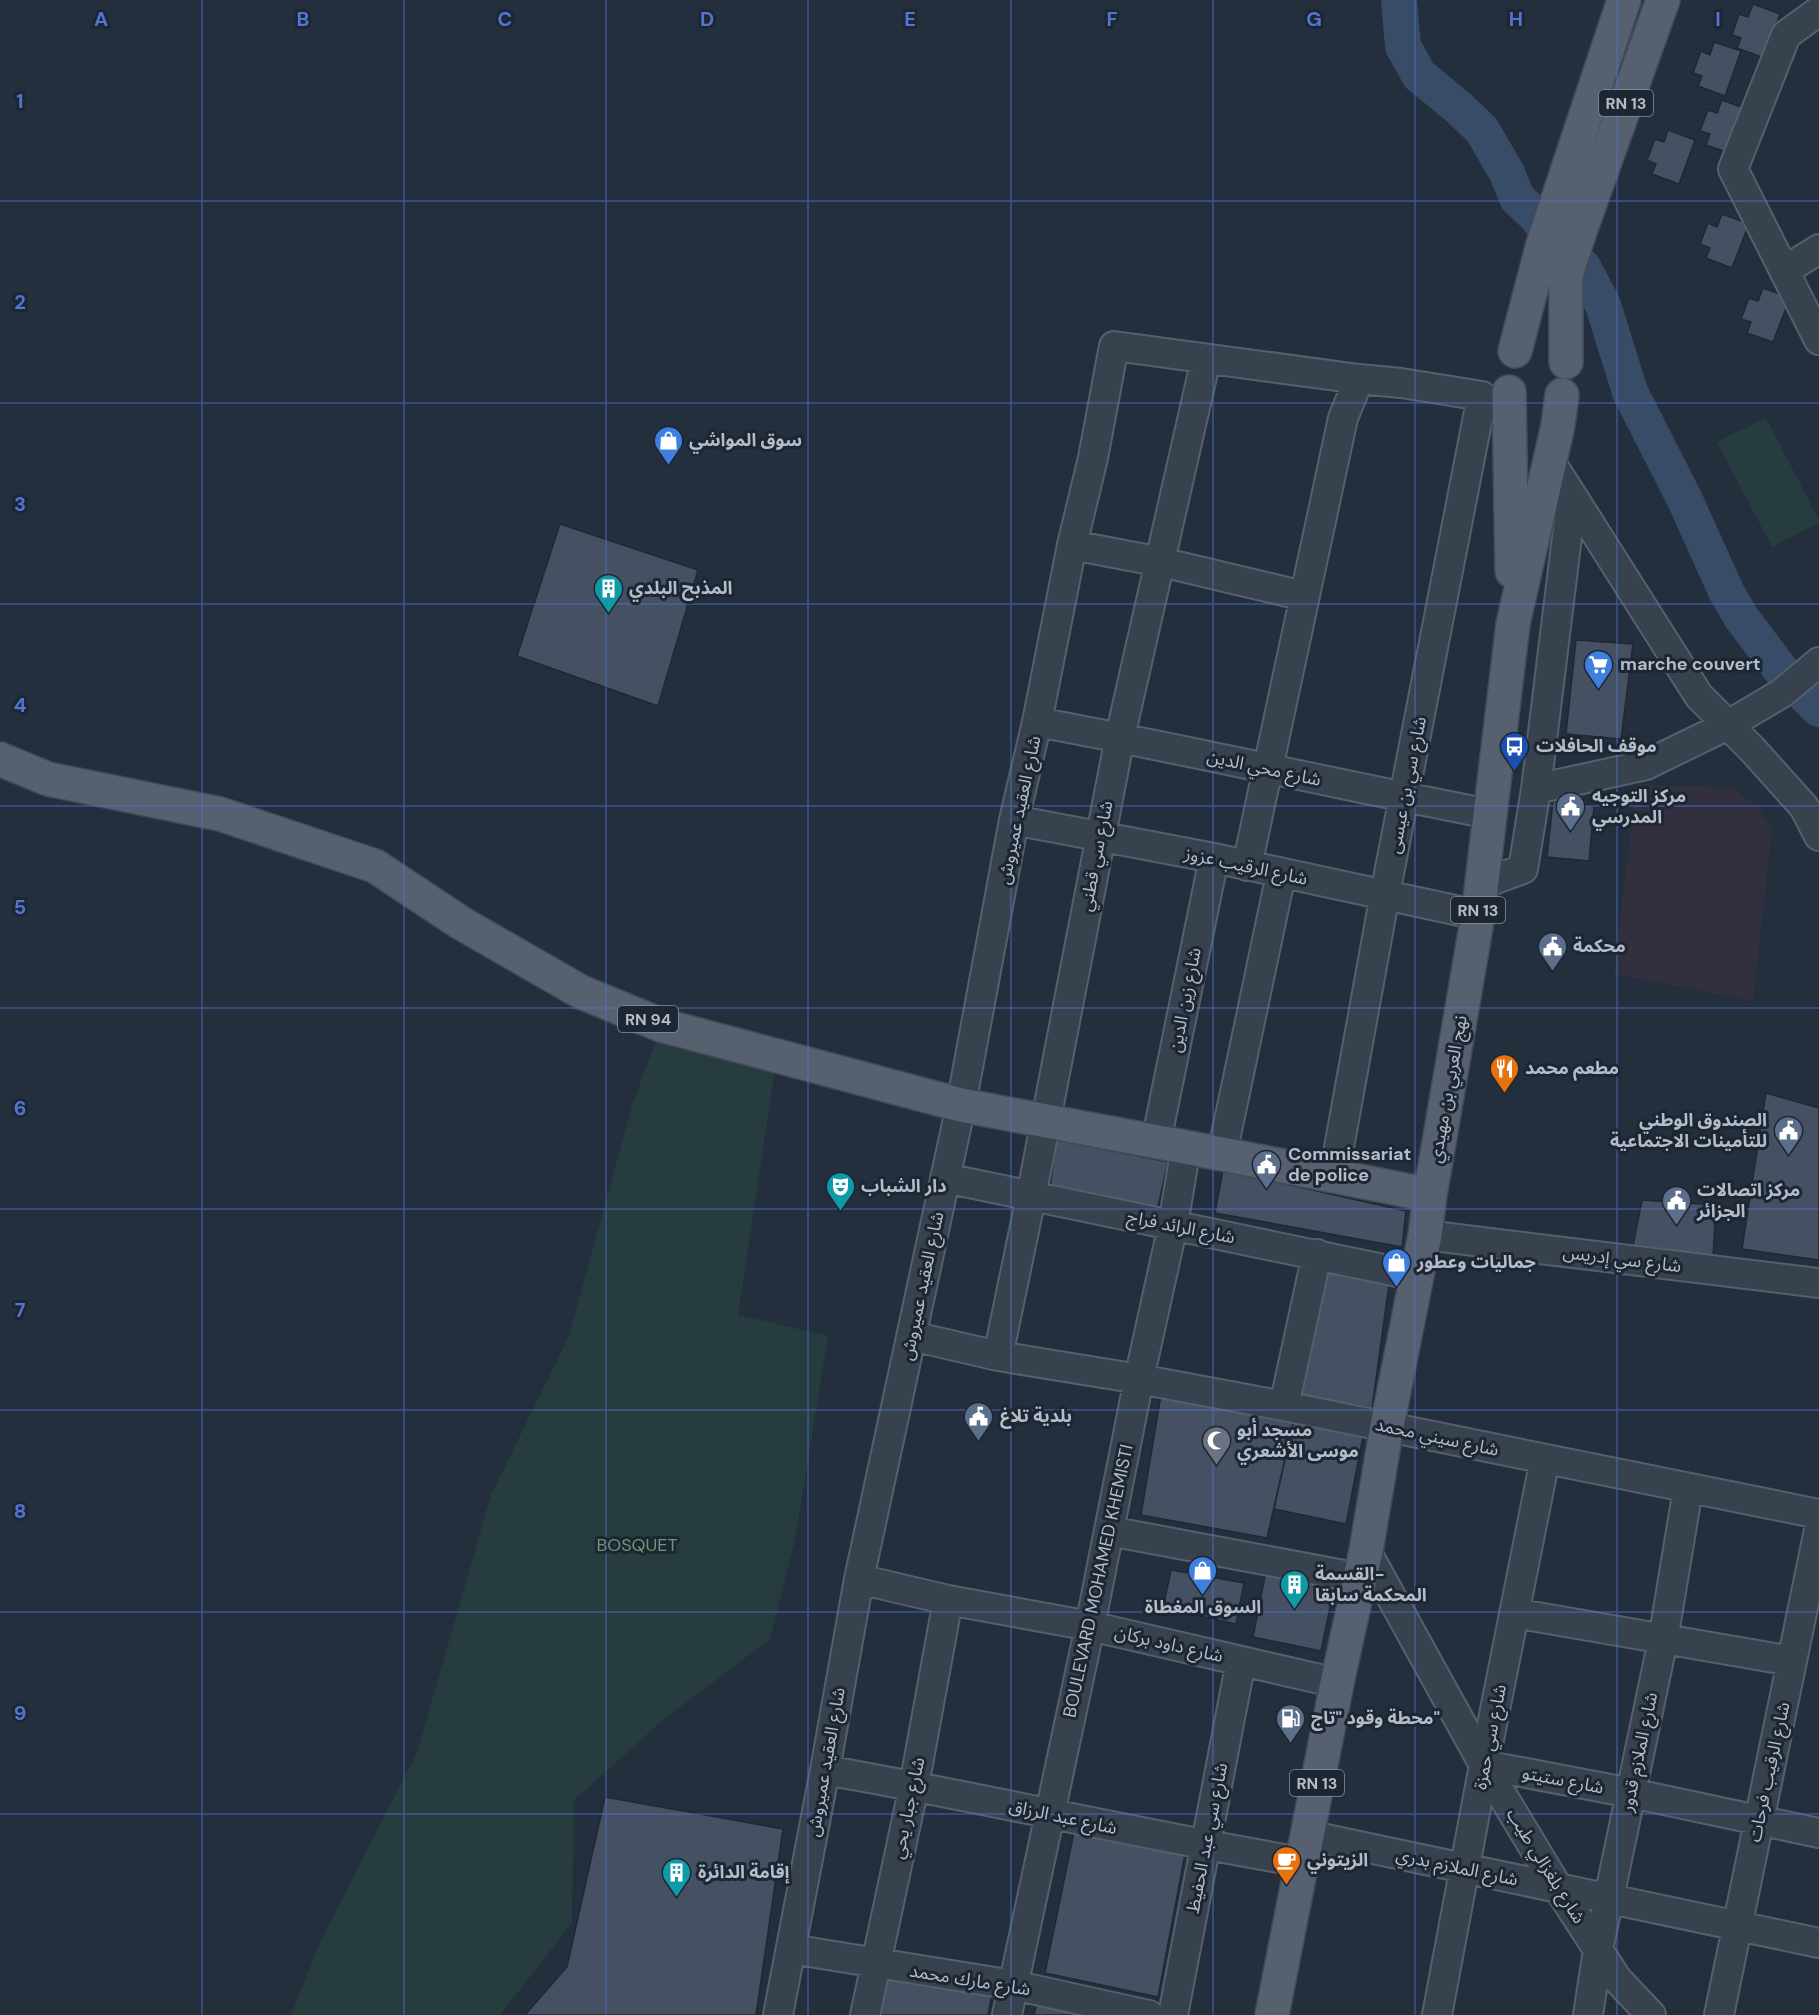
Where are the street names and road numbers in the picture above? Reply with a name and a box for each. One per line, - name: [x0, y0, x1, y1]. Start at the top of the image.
- road number: RN 13: [1599, 90, 1653, 116]
- street label: شارع سي بن عيسى: [1382, 714, 1434, 856]
- street label: شارع العقيد عميروش: [992, 734, 1048, 887]
- street label: شارع محي الدين: [1204, 744, 1323, 794]
- street label: شارع سي قطني: [1074, 799, 1120, 914]
- street label: شارع الرقيب عزوز: [1181, 841, 1310, 893]
- road number: RN 13: [1451, 897, 1505, 923]
- street label: شارع زين الدين: [1163, 946, 1209, 1055]
- road number: RN 94: [618, 1006, 678, 1032]
- street label: نهج العربي بن مهيدي: [1423, 1013, 1474, 1165]
- street label: شارع الرائد فراج: [1125, 1205, 1237, 1251]
- street label: شارع العقيد عميروش: [895, 1210, 951, 1363]
- street label: شارع سي إدريس: [1561, 1240, 1683, 1280]
- street label: شارع سيني محمد: [1373, 1412, 1501, 1464]
- street label: BOULEVARD MOHAMED KHEMISTI: [1057, 1442, 1139, 1720]
- street label: شارع داود بركان: [1112, 1620, 1225, 1670]
- street label: شارع سي حمزة: [1468, 1682, 1514, 1792]
- street label: شارع العقيد عميروش: [801, 1685, 853, 1839]
- street label: شارع الملازم قدور: [1614, 1690, 1665, 1815]
- street label: شارع الرقيب فرحات: [1742, 1700, 1798, 1845]
- street label: شارع جبار يحي: [886, 1755, 932, 1861]
- street label: شارع ستيتو: [1520, 1760, 1606, 1802]
- street label: شارع سي عبد الحفيظ: [1181, 1761, 1235, 1916]
- road number: RN 13: [1290, 1770, 1344, 1796]
- street label: شارع عبد الرزاق: [1006, 1794, 1119, 1842]
- street label: شارع بلغزالي طيب: [1499, 1804, 1591, 1929]
- street label: شارع الملازم بدري: [1393, 1842, 1520, 1894]
- street label: شارع مارك محمد: [907, 1959, 1032, 2003]

